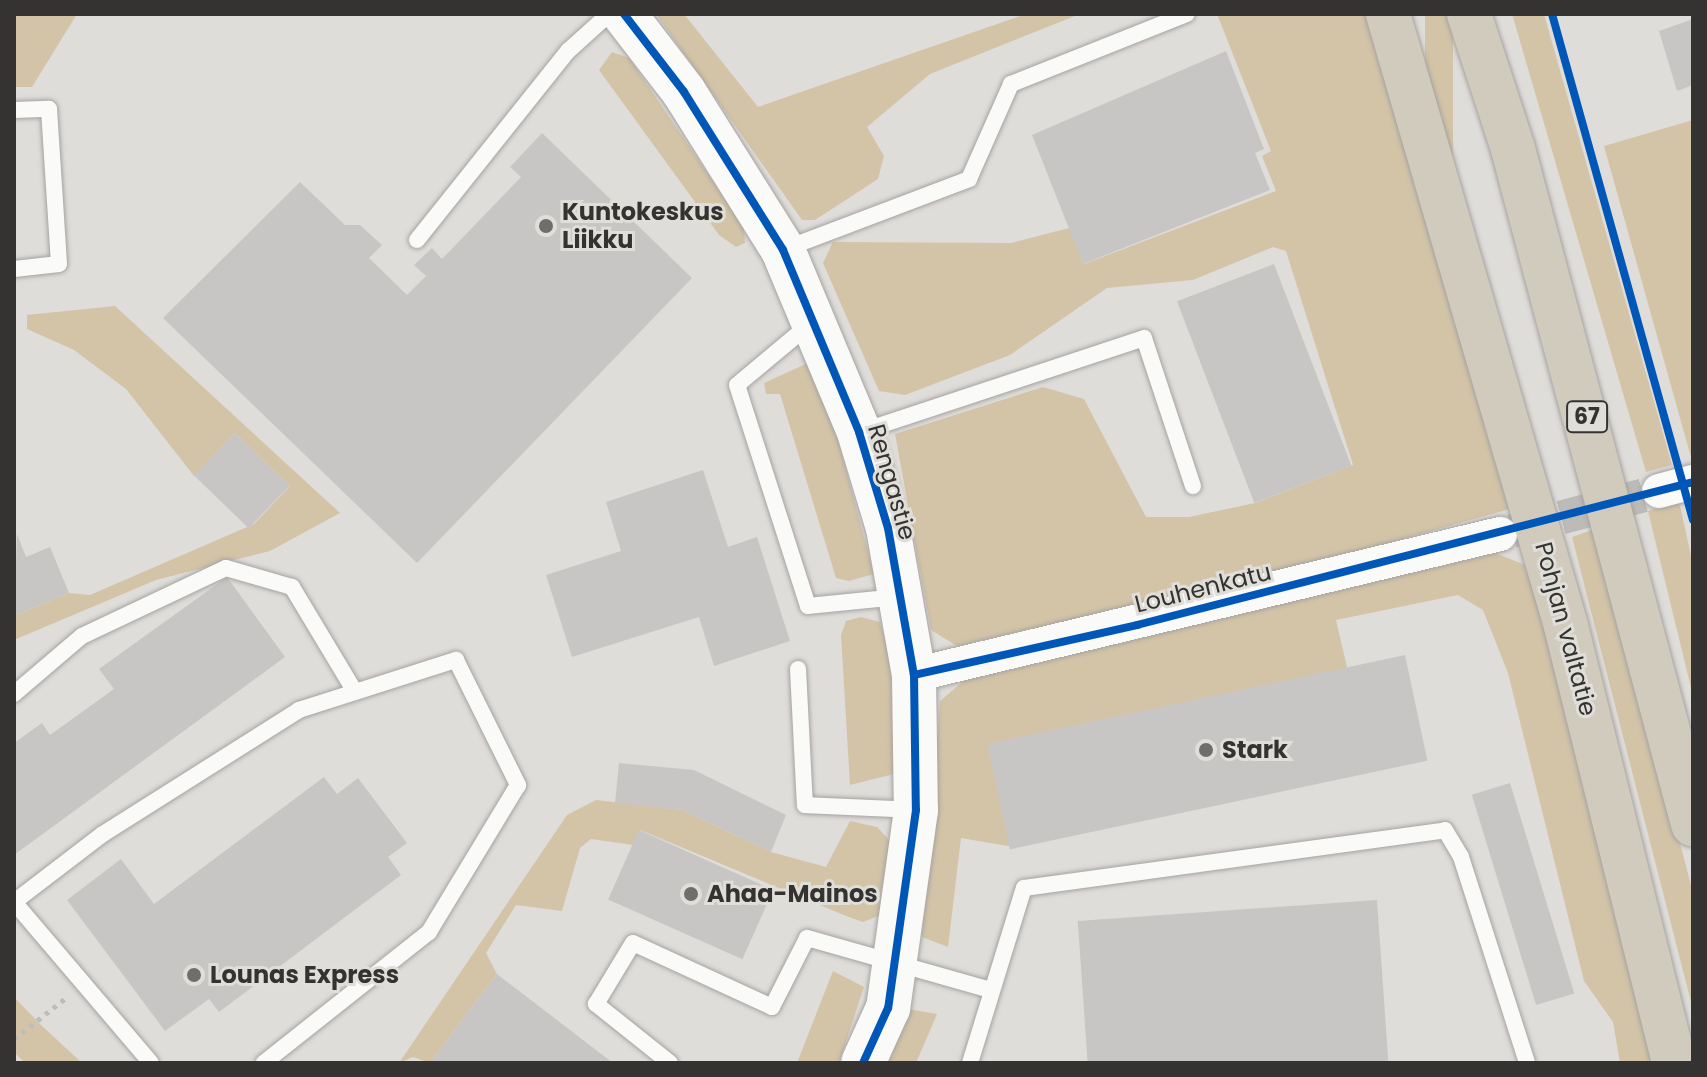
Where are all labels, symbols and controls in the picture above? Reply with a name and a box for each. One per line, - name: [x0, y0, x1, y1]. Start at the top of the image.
- place label: Kuntokeskus Liikku: [562, 198, 724, 254]
- marker: Kuntokeskus Liikku: [537, 217, 555, 235]
- road number: 67: [1565, 399, 1609, 435]
- street label: Rengastie: [862, 421, 922, 543]
- street label: Pohjan valtatie: [1529, 539, 1603, 719]
- street label: Louhenkatu: [1132, 557, 1274, 619]
- place label: Stark: [1222, 736, 1288, 764]
- marker: Stark: [1197, 741, 1215, 759]
- place label: Ahaa-Mainos: [707, 880, 878, 908]
- marker: Ahaa-Mainos: [682, 885, 700, 903]
- place label: Lounas Express: [210, 961, 399, 989]
- marker: Lounas Express: [185, 966, 203, 984]

